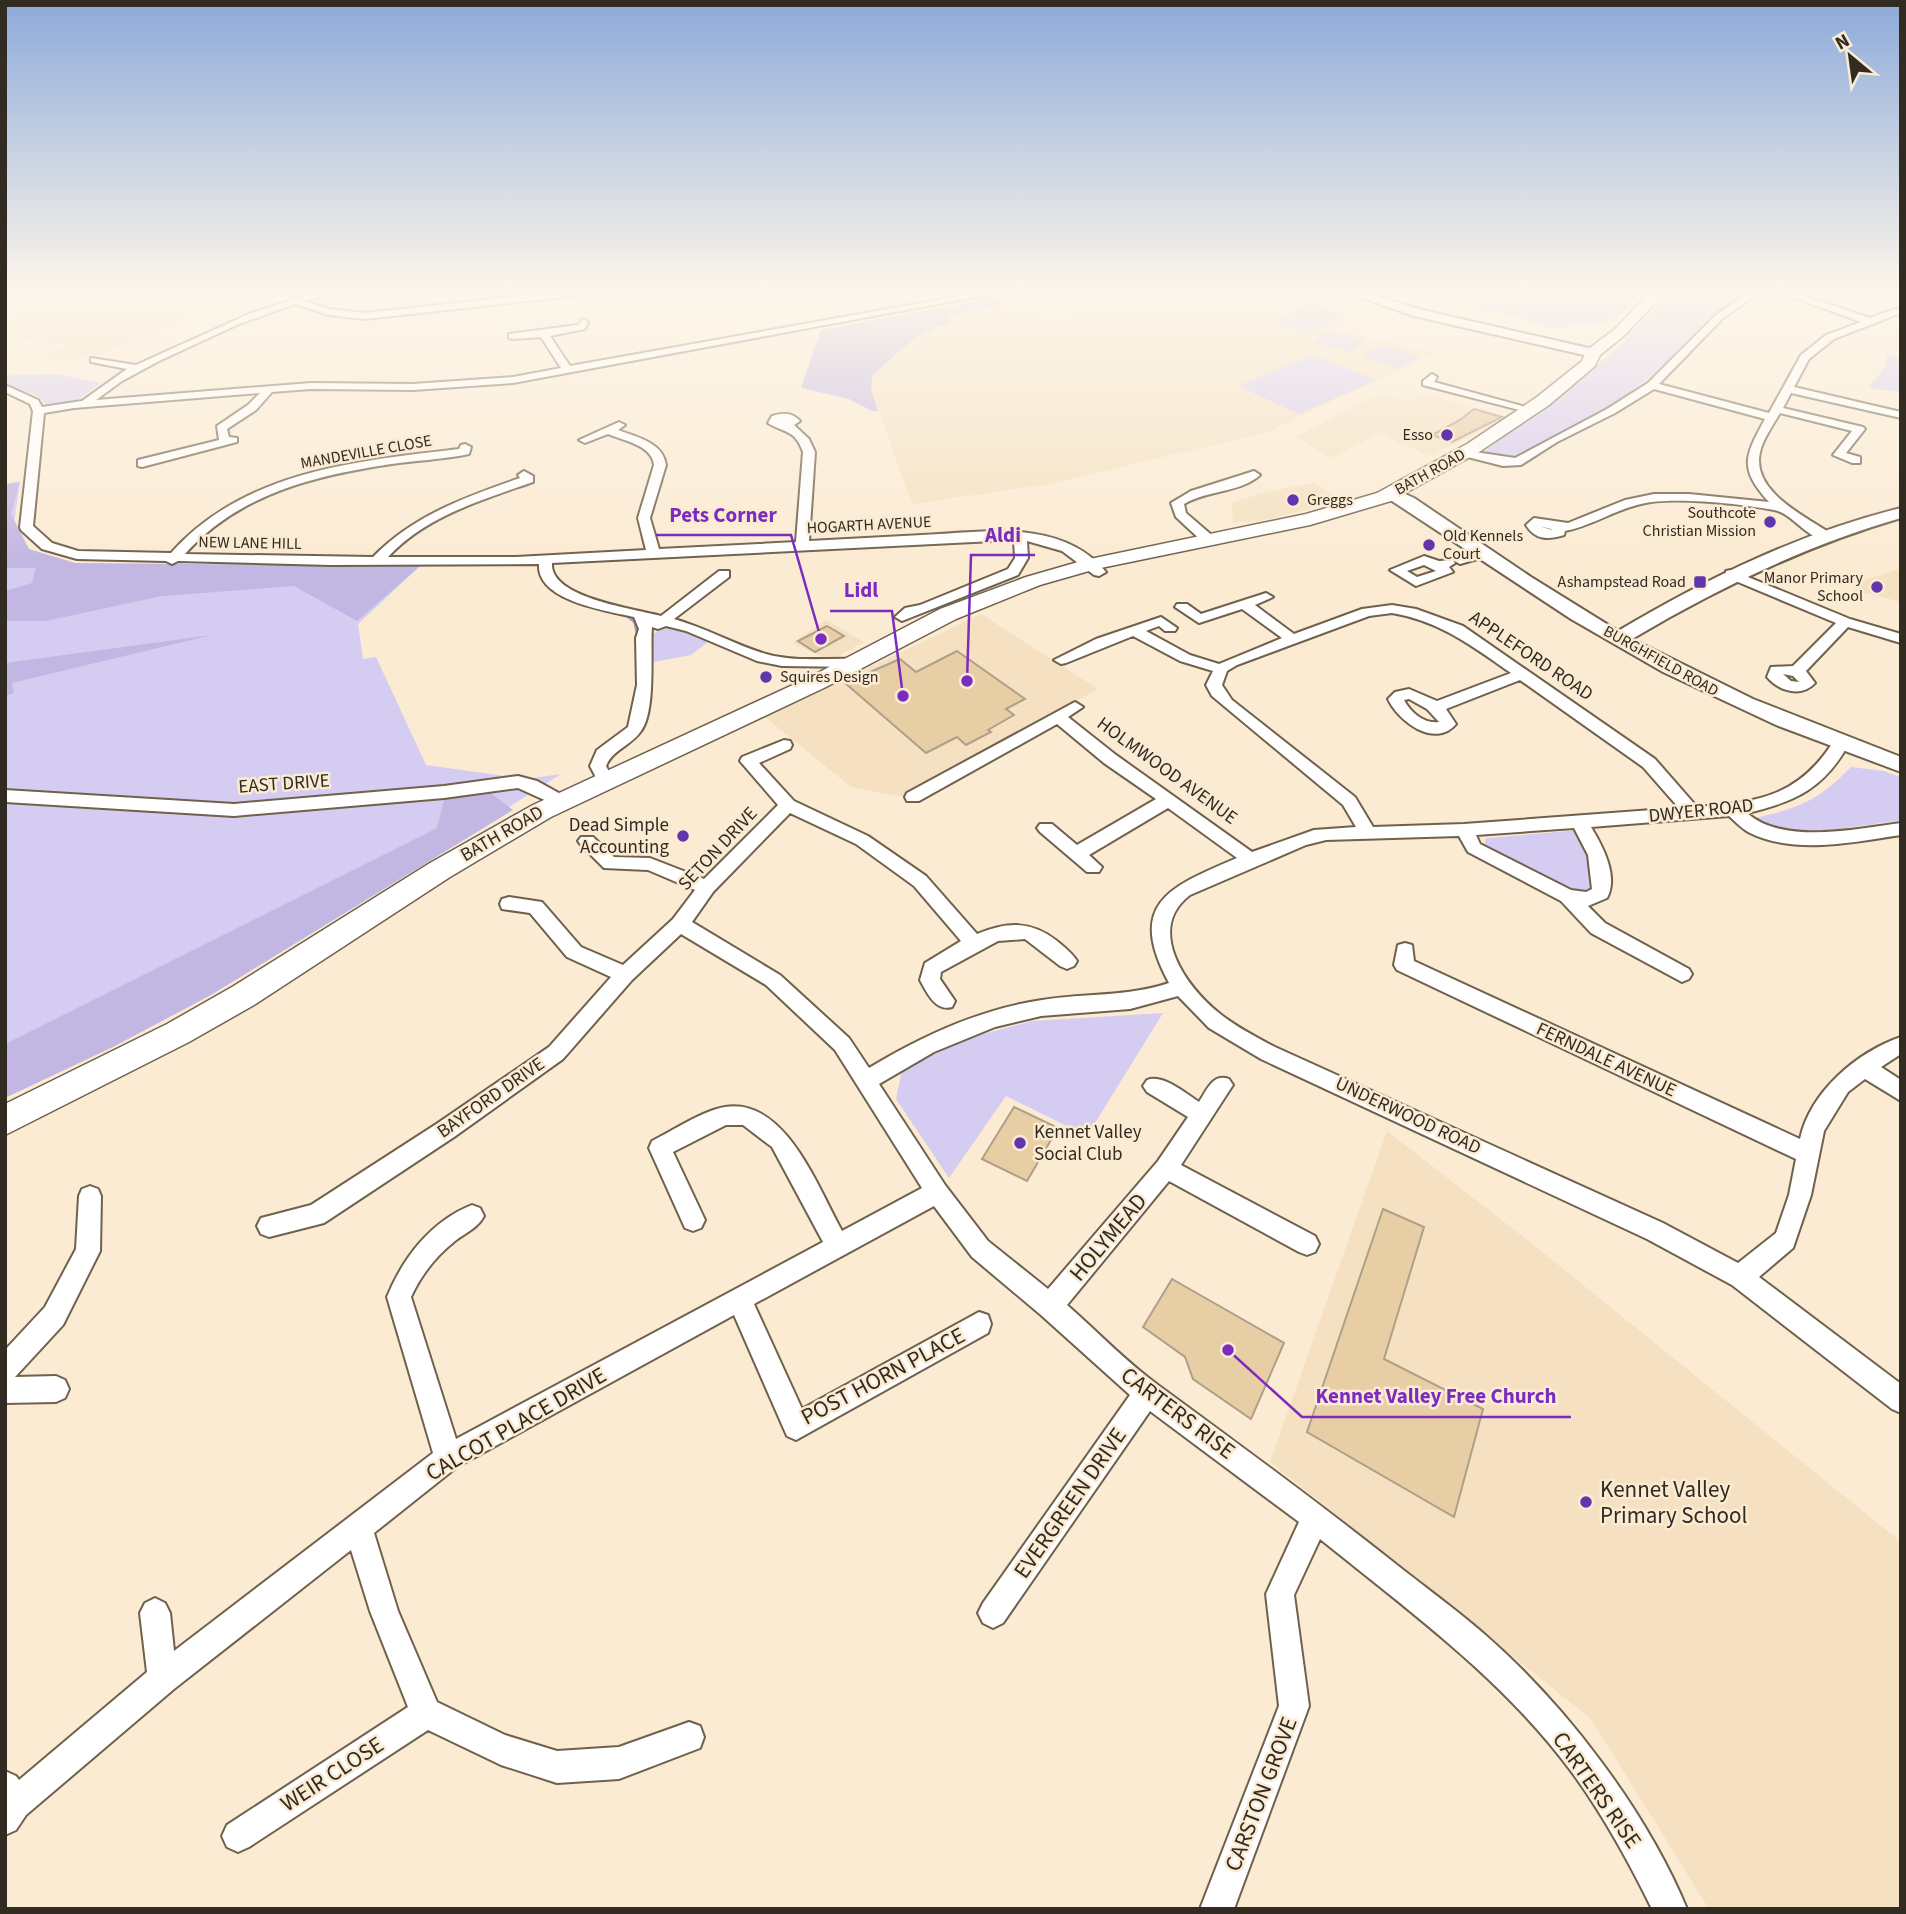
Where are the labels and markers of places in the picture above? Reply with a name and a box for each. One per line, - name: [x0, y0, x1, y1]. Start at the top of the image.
- place label: Esso: [1402, 424, 1433, 446]
- marker: Esso: [1439, 427, 1455, 443]
- place label: Greggs: [1307, 489, 1353, 511]
- marker: Greggs: [1285, 492, 1301, 508]
- callout: Pets Corner: [656, 493, 791, 535]
- place label: Southcote Christian Mission: [1643, 502, 1756, 542]
- callout: Aldi: [971, 513, 1035, 555]
- marker: Southcote Christian Mission: [1762, 514, 1778, 530]
- place label: Old Kennels Court: [1443, 525, 1523, 565]
- marker: Old Kennels Court: [1421, 537, 1437, 553]
- place label: Manor Primary School: [1764, 567, 1864, 607]
- callout: Lidl: [830, 569, 892, 611]
- place label: Ashampstead Road: [1558, 571, 1686, 593]
- marker: Ashampstead Road: [1692, 574, 1708, 590]
- marker: Manor Primary School: [1869, 579, 1885, 595]
- place label: Squires Design: [780, 666, 879, 688]
- marker: Squires Design: [758, 669, 774, 685]
- place label: Dead Simple Accounting: [569, 812, 669, 861]
- marker: Dead Simple Accounting: [675, 828, 691, 844]
- place label: Kennet Valley Social Club: [1034, 1119, 1142, 1168]
- marker: Kennet Valley Social Club: [1012, 1135, 1028, 1151]
- callout: Kennet Valley Free Church: [1302, 1375, 1571, 1417]
- place label: Kennet Valley Primary School: [1600, 1473, 1747, 1532]
- marker: Kennet Valley Primary School: [1578, 1494, 1594, 1510]

